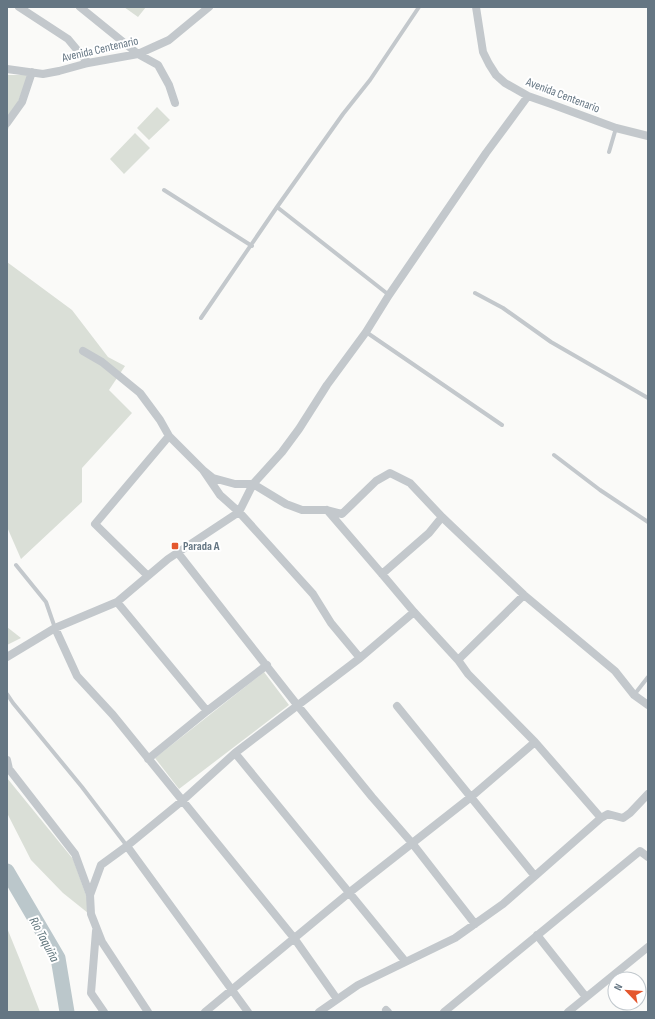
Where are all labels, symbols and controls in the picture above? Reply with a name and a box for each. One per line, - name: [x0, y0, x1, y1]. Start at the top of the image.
- street label: Avenida Centenario: [60, 33, 140, 66]
- street label: Avenida Centenario: [523, 74, 602, 116]
- place label: Parada A: [183, 539, 220, 554]
- marker: Parada A: [170, 541, 180, 551]
- water label: Río Taquiña: [26, 914, 63, 965]
- north arrow: [607, 971, 647, 1011]
- text: N: [611, 981, 626, 992]

